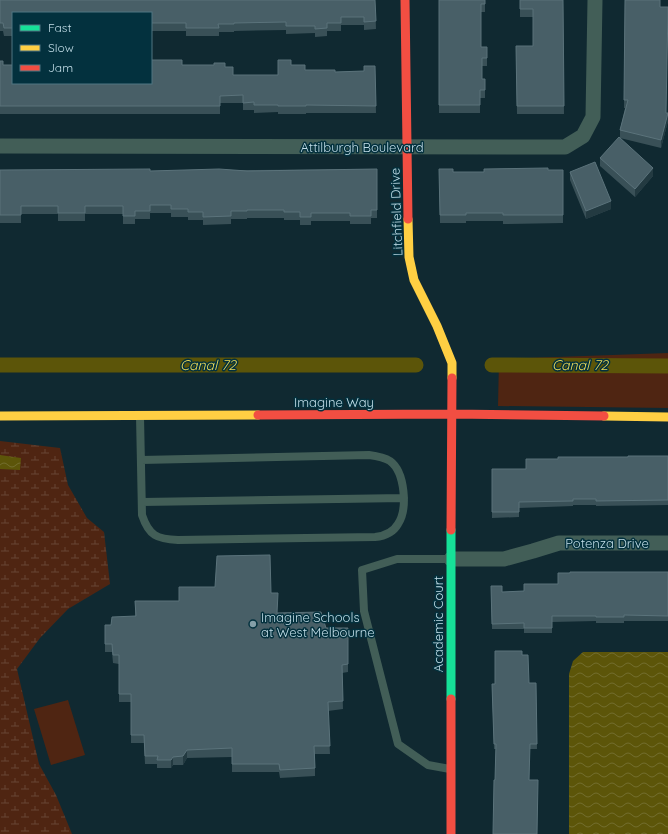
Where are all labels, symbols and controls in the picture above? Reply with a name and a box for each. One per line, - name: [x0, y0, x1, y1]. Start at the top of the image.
- legend: [12, 12, 152, 84]
- text: Fast: [48, 20, 72, 35]
- text: Slow: [48, 40, 74, 55]
- text: Jam: [48, 60, 73, 75]
- street label: Attilburgh Boulevard: [300, 139, 424, 155]
- street label: Litchfield Drive: [386, 167, 406, 257]
- water label: Canal 72: [180, 356, 237, 374]
- water label: Canal 72: [552, 356, 609, 374]
- street label: Imagine Way: [294, 394, 374, 410]
- street label: Potenza Drive: [565, 535, 649, 551]
- street label: Academic Court: [430, 576, 446, 672]
- place label: Imagine Schools at West Melbourne: [261, 609, 375, 640]
- marker: Imagine Schools at West Melbourne: [248, 619, 258, 629]

